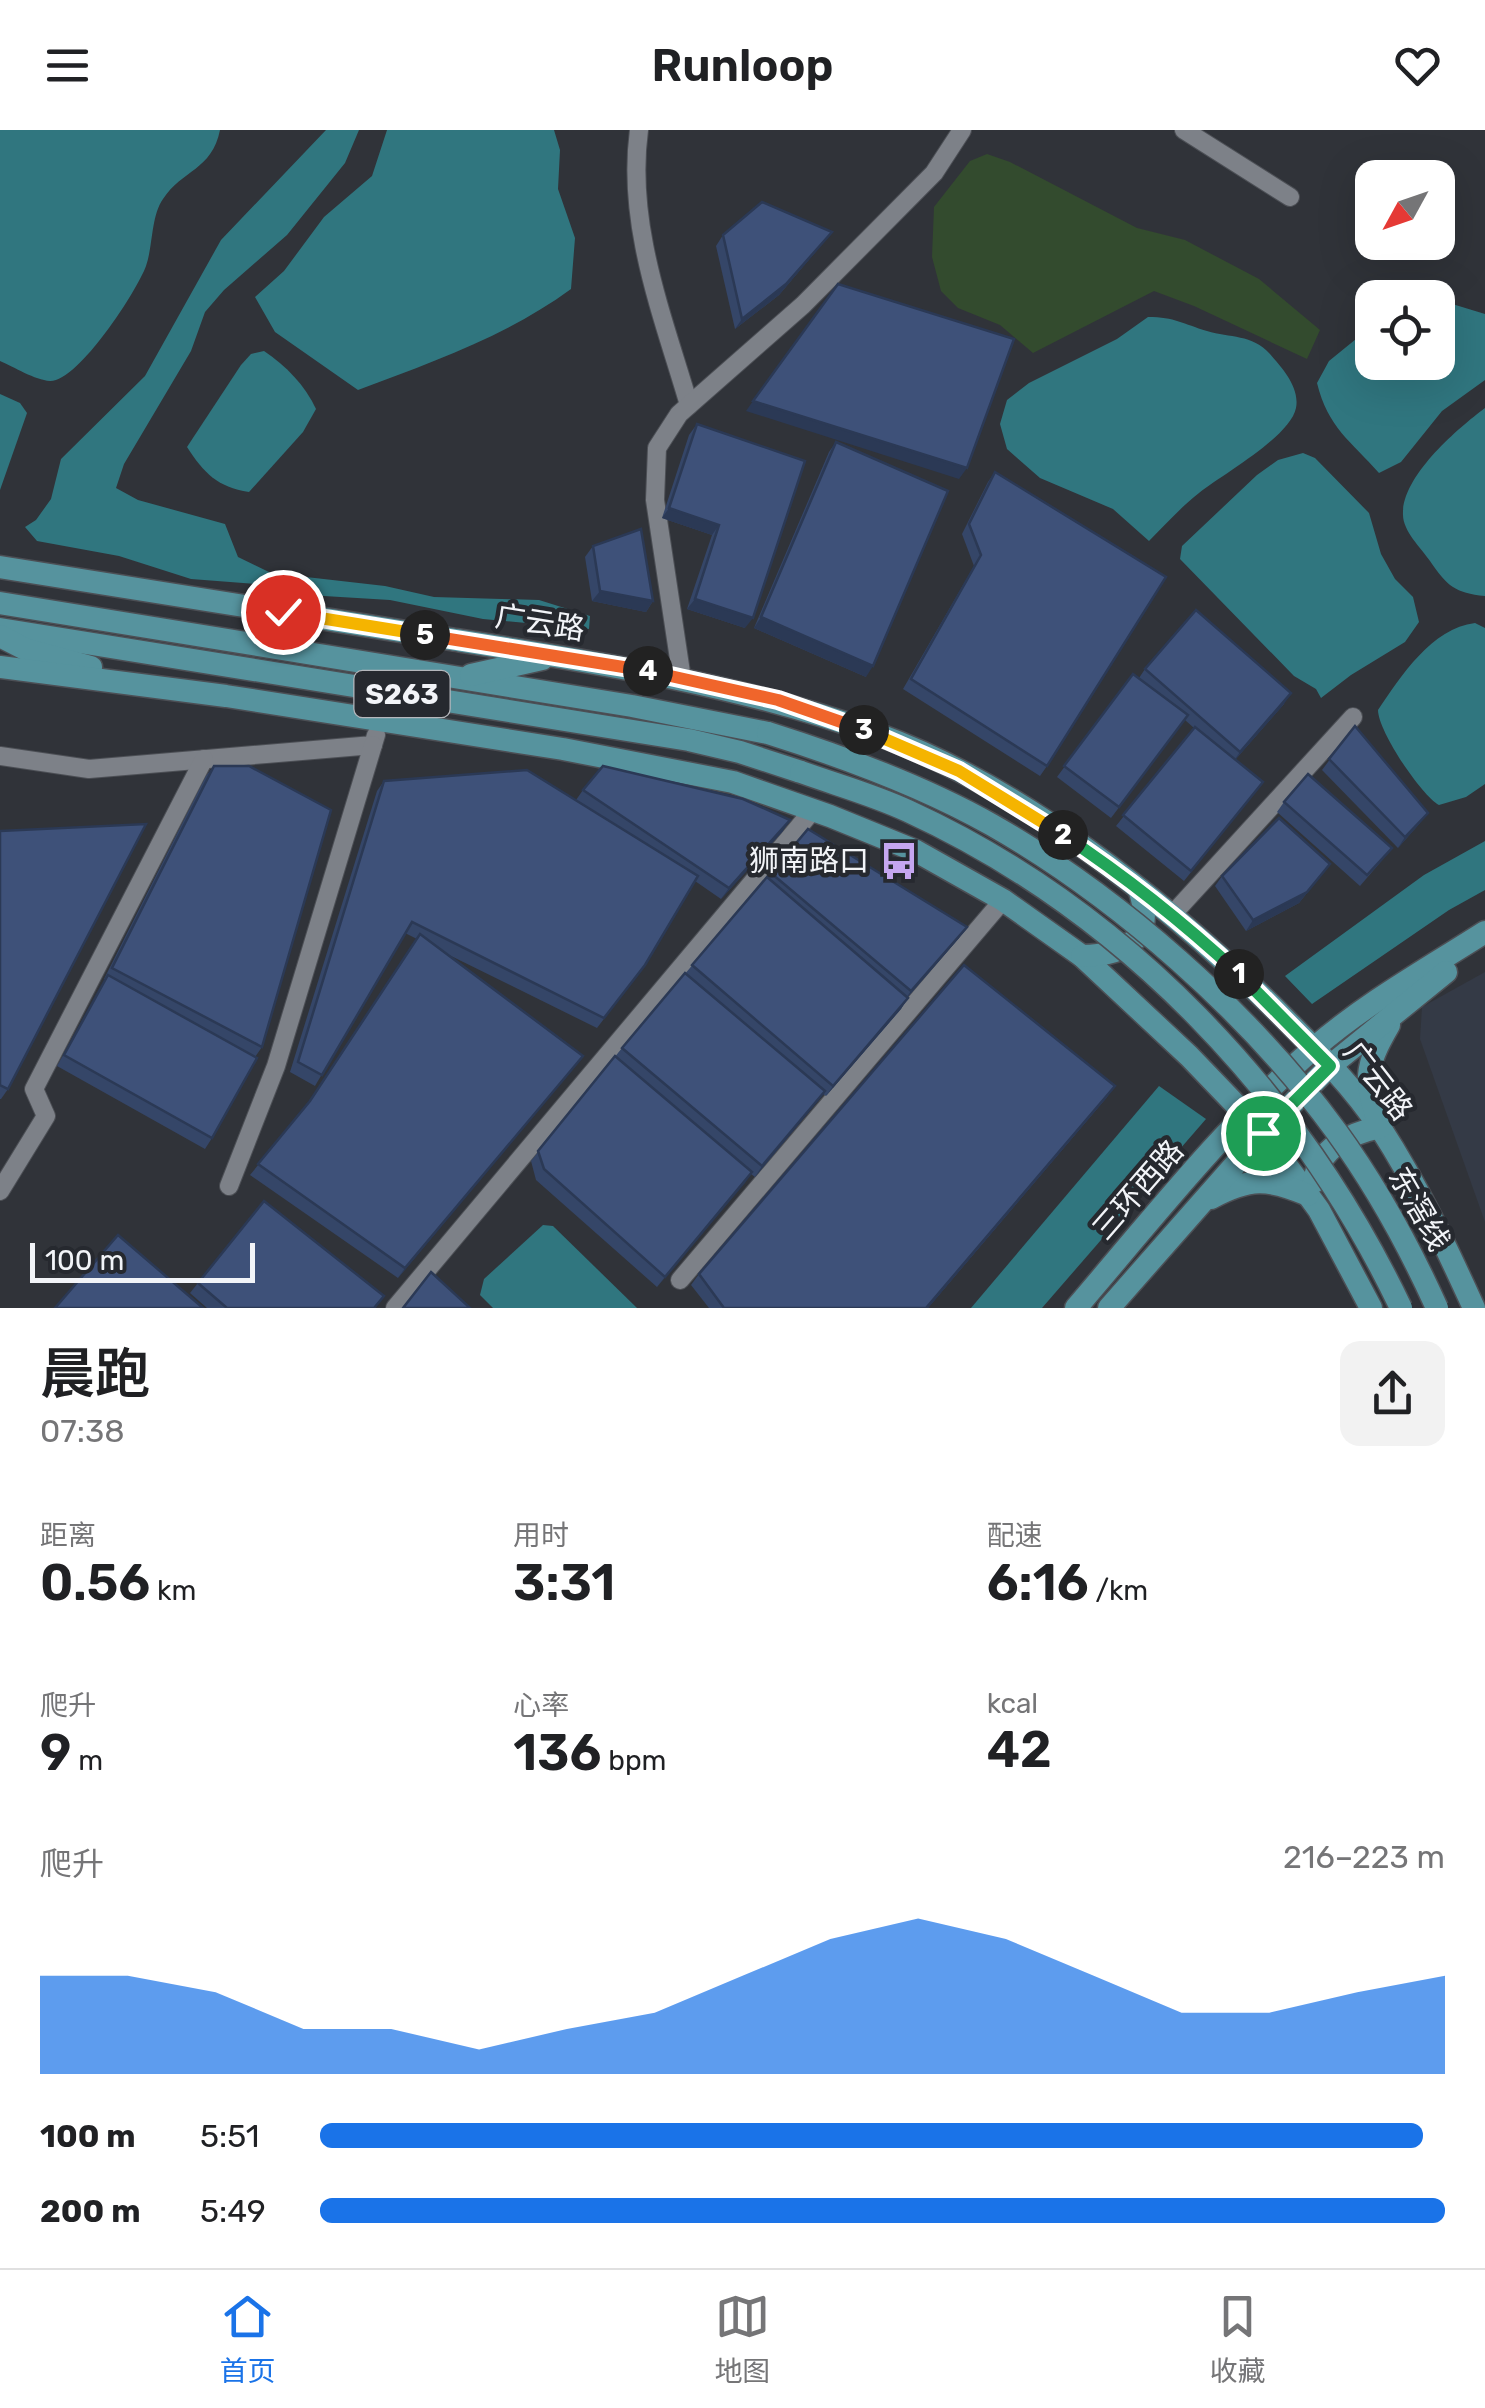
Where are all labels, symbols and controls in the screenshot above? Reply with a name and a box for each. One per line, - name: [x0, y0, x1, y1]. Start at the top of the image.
- icon: menu: [40, 38, 95, 93]
- icon: heart: [1390, 38, 1445, 93]
- text: Runloop: [651, 39, 834, 92]
- north arrow: [1355, 160, 1455, 260]
- map controls: [1355, 160, 1455, 380]
- button: locate: [1355, 280, 1455, 380]
- pin: [241, 570, 326, 655]
- icon: check: [256, 585, 311, 640]
- street label: 广云路: [493, 598, 587, 648]
- pin: 5: [400, 610, 450, 660]
- text: 5: [416, 618, 434, 651]
- pin: 4: [623, 646, 673, 696]
- text: 4: [638, 654, 658, 687]
- road number: S263: [354, 671, 450, 717]
- pin: 3: [839, 705, 889, 755]
- text: 3: [855, 713, 873, 746]
- pin: 2: [1038, 810, 1088, 860]
- text: 2: [1054, 818, 1072, 851]
- bus stop icon: 狮南路口: [878, 840, 920, 882]
- place label: 狮南路口: [749, 843, 869, 879]
- pin: 1: [1214, 949, 1264, 999]
- text: 1: [1232, 957, 1246, 990]
- street label: 广云路: [1336, 1034, 1420, 1128]
- pin: [1221, 1091, 1306, 1176]
- icon: arrive: [1236, 1106, 1291, 1161]
- street label: 三环西路: [1085, 1133, 1191, 1247]
- street label: 东滘线: [1381, 1161, 1457, 1257]
- scale bar: [30, 1238, 255, 1282]
- text: 100 m: [45, 1244, 124, 1277]
- button: share: [1340, 1341, 1445, 1446]
- text: 晨跑: [40, 1342, 150, 1407]
- text: 07:38: [40, 1412, 125, 1450]
- text: 距离: [40, 1519, 96, 1552]
- text: 用时: [513, 1519, 569, 1552]
- text: 配速: [987, 1519, 1043, 1552]
- text: 0.56: [40, 1553, 150, 1613]
- text: 3:31: [513, 1553, 615, 1613]
- text: 6:16: [987, 1553, 1089, 1613]
- text: km: [150, 1574, 196, 1607]
- text: /km: [1089, 1574, 1148, 1607]
- text: kcal: [987, 1687, 1038, 1720]
- text: 爬升: [40, 1689, 96, 1722]
- text: 心率: [513, 1689, 569, 1722]
- text: 42: [987, 1720, 1052, 1780]
- text: 9: [40, 1723, 71, 1783]
- text: 136: [513, 1723, 601, 1783]
- text: m: [71, 1744, 103, 1777]
- text: bpm: [601, 1744, 667, 1777]
- text: 216–223 m: [1283, 1838, 1445, 1876]
- text: 爬升: [40, 1845, 104, 1883]
- text: 100 m: [40, 2117, 136, 2155]
- text: 5:51: [200, 2117, 259, 2155]
- text: 200 m: [40, 2192, 140, 2230]
- text: 5:49: [200, 2192, 266, 2230]
- tab: 首页: [219, 2289, 276, 2389]
- tab: 地图: [714, 2289, 771, 2389]
- tab: 收藏: [1209, 2289, 1266, 2389]

